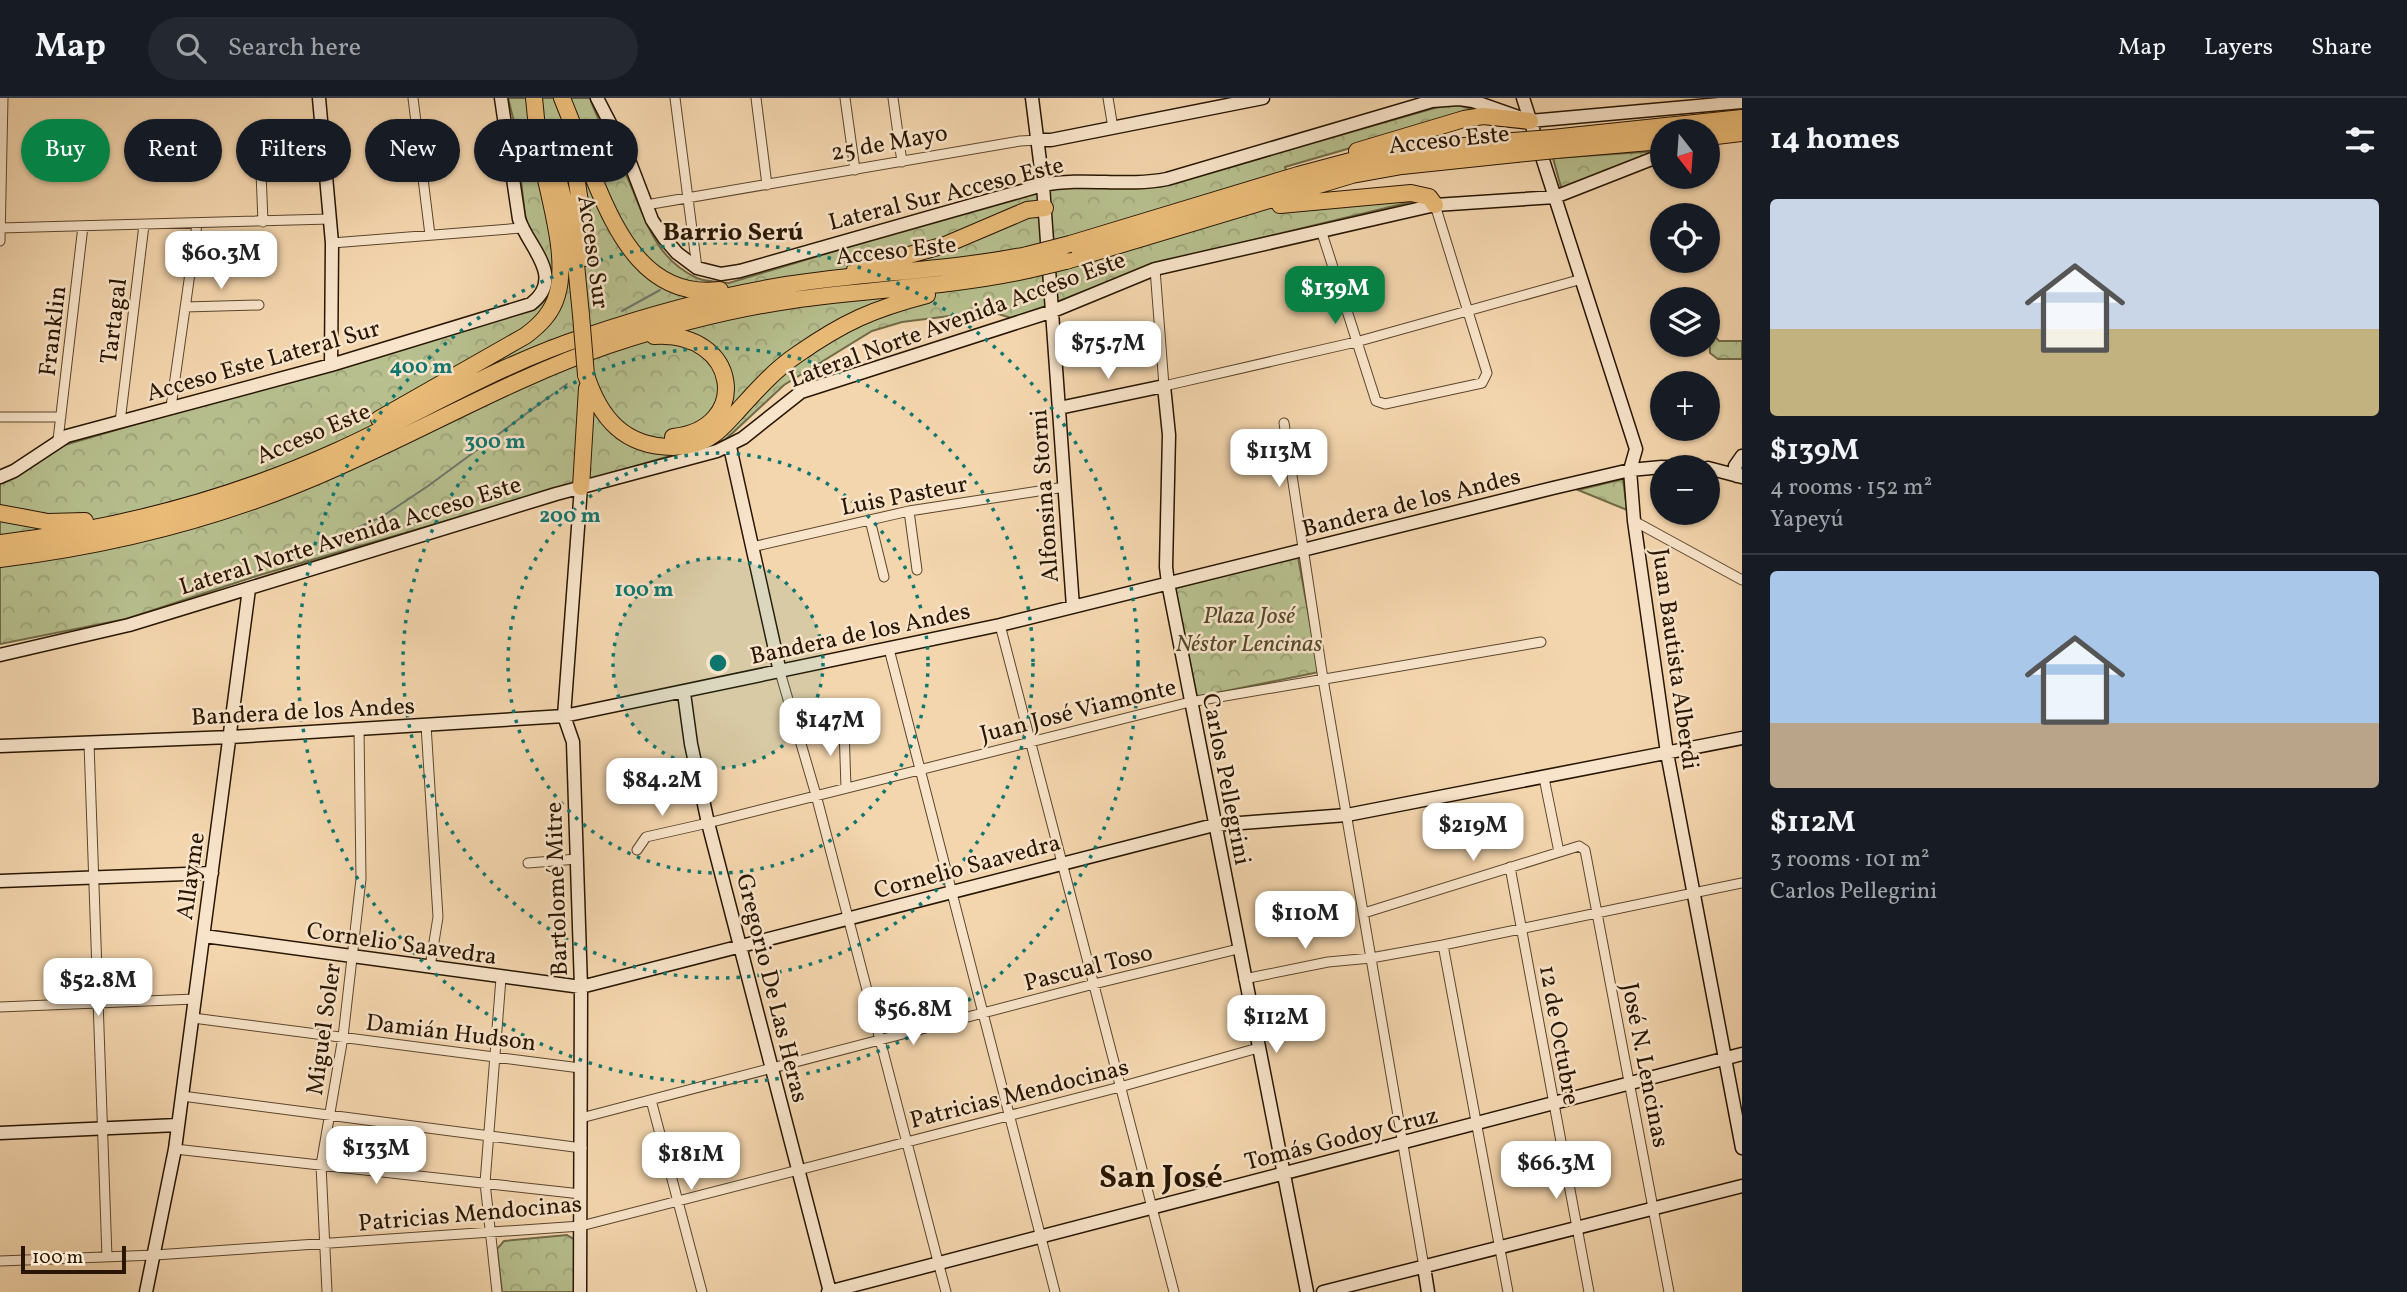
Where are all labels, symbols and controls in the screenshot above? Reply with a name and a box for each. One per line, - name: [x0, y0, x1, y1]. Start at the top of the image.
- search box: [148, 17, 638, 80]
- text: Map: [35, 25, 106, 71]
- icon: search: [172, 29, 210, 67]
- text: Search here: [228, 30, 361, 66]
- text: Map: [2118, 31, 2166, 65]
- text: Layers: [2204, 31, 2273, 65]
- text: Share: [2311, 31, 2372, 65]
- street label: 25 de Mayo: [828, 117, 950, 171]
- street label: Acceso Este: [1387, 118, 1511, 164]
- chip: Buy: [21, 119, 110, 182]
- chip: Rent: [124, 119, 222, 182]
- chip: Filters: [236, 119, 351, 182]
- chip: New: [365, 119, 460, 182]
- chip: Apartment: [474, 119, 638, 182]
- north arrow: [1650, 119, 1720, 189]
- map controls: [1650, 119, 1720, 525]
- text: 14 homes: [1770, 119, 1900, 161]
- icon: filters: [2341, 121, 2379, 159]
- street label: Lateral Sur Acceso Este: [825, 149, 1068, 241]
- street label: Acceso Sur: [567, 193, 617, 311]
- button: locate: [1650, 203, 1720, 273]
- district label: Barrio Serú: [662, 215, 804, 251]
- street label: Acceso Este: [834, 229, 958, 275]
- pin: $60.3M: [164, 232, 278, 291]
- text: $60.3M: [181, 238, 261, 270]
- street label: Lateral Norte Avenida Acceso Este: [785, 244, 1131, 398]
- icon: home: [2012, 245, 2138, 371]
- pin: $139M: [1286, 266, 1384, 326]
- text: $139M: [1301, 273, 1369, 305]
- street label: Tartagal: [93, 276, 137, 366]
- street label: Franklin: [32, 284, 76, 378]
- button: layers: [1650, 287, 1720, 357]
- street label: Acceso Este Lateral Sur: [143, 312, 384, 412]
- pin: $75.7M: [1051, 322, 1165, 381]
- text: $75.7M: [1071, 328, 1145, 360]
- text: 400 m: [390, 353, 452, 382]
- button: +: [1650, 371, 1720, 441]
- street label: Acceso Este: [251, 395, 376, 474]
- street label: Alfonsina Storni: [1023, 408, 1069, 584]
- text: 300 m: [465, 428, 525, 457]
- pin: $113M: [1230, 430, 1328, 489]
- text: $139M: [1770, 430, 1859, 472]
- text: $113M: [1246, 436, 1312, 468]
- button: −: [1650, 455, 1720, 525]
- street label: Bandera de los Andes: [1299, 460, 1524, 548]
- street label: Luis Pasteur: [838, 468, 971, 526]
- street label: Lateral Norte Avenida Acceso Este: [175, 469, 526, 605]
- text: 4 rooms · 152 m²: [1770, 472, 1932, 504]
- text: 200 m: [539, 502, 601, 531]
- text: Yapeyú: [1770, 504, 1844, 536]
- street label: Juan Bautista Alberdi: [1642, 546, 1706, 772]
- text: 100 m: [614, 576, 674, 605]
- street label: Bandera de los Andes: [747, 595, 974, 675]
- park label: Plaza José Néstor Lencinas: [1176, 600, 1323, 662]
- icon: home: [2012, 617, 2138, 743]
- centre of rings: [706, 651, 730, 675]
- street label: Juan José Viamonte: [977, 671, 1180, 753]
- street label: Bandera de los Andes: [190, 690, 416, 736]
- street label: Carlos Pellegrini: [1192, 691, 1258, 868]
- pin: $147M: [781, 698, 879, 758]
- text: $147M: [796, 705, 865, 737]
- pin: $84.2M: [605, 758, 719, 818]
- text: $84.2M: [622, 765, 702, 797]
- street label: Bartolomé Mitre: [538, 801, 578, 977]
- text: $112M: [1770, 802, 1855, 844]
- pin: $219M: [1424, 804, 1522, 863]
- text: $219M: [1439, 810, 1507, 842]
- street label: Cornelio Saavedra: [870, 827, 1065, 909]
- street label: Allayme: [169, 830, 215, 922]
- text: 3 rooms · 101 m²: [1770, 844, 1930, 876]
- street label: Gregorio De Las Heras: [726, 870, 816, 1106]
- text: Carlos Pellegrini: [1770, 876, 1937, 908]
- pin: $110M: [1256, 892, 1354, 951]
- text: $110M: [1271, 898, 1339, 930]
- street label: Cornelio Saavedra: [304, 915, 499, 975]
- street label: Pascual Toso: [1020, 937, 1157, 1001]
- pin: $52.8M: [41, 958, 155, 1018]
- street label: Miguel Soler: [299, 961, 351, 1098]
- street label: 12 de Octubre: [1529, 963, 1587, 1108]
- text: $52.8M: [59, 965, 137, 997]
- street label: José N. Lencinas: [1611, 980, 1677, 1151]
- pin: $56.8M: [856, 988, 970, 1047]
- text: $56.8M: [874, 994, 952, 1026]
- pin: $112M: [1227, 996, 1325, 1055]
- text: $112M: [1243, 1002, 1309, 1034]
- street label: Damián Hudson: [364, 1007, 538, 1061]
- street label: Patricias Mendocinas: [906, 1051, 1133, 1139]
- street label: Tomás Godoy Cruz: [1241, 1099, 1442, 1180]
- pin: $133M: [327, 1126, 425, 1186]
- pin: $181M: [642, 1132, 740, 1192]
- text: $133M: [342, 1133, 410, 1165]
- text: $181M: [658, 1139, 724, 1171]
- pin: $66.3M: [1499, 1142, 1613, 1201]
- text: $66.3M: [1517, 1148, 1595, 1180]
- district label: San José: [1099, 1157, 1223, 1201]
- street label: Patricias Mendocinas: [357, 1188, 584, 1242]
- scale bar: [21, 1243, 126, 1275]
- text: 100 m: [32, 1245, 83, 1271]

